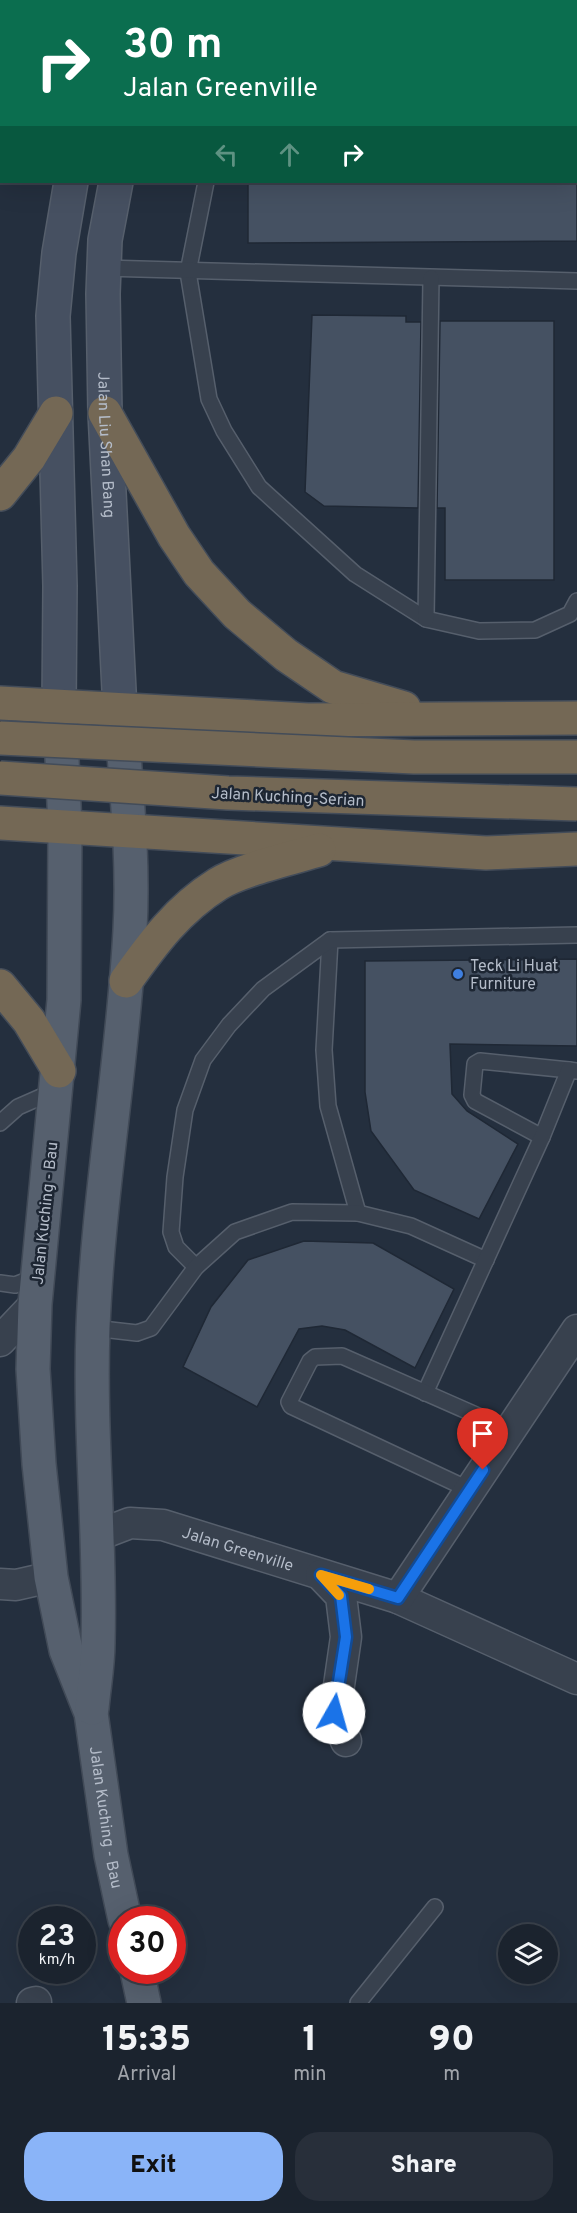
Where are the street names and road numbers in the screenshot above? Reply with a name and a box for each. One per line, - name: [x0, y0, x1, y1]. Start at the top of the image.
- street label: Jalan Liu Shan Bang: [92, 372, 118, 518]
- street label: Jalan Kuching-Serian: [211, 784, 365, 812]
- street label: Jalan Kuching - Bau: [29, 1141, 63, 1286]
- street label: Jalan Greenville: [179, 1524, 296, 1577]
- street label: Jalan Kuching - Bau: [84, 1745, 126, 1890]

